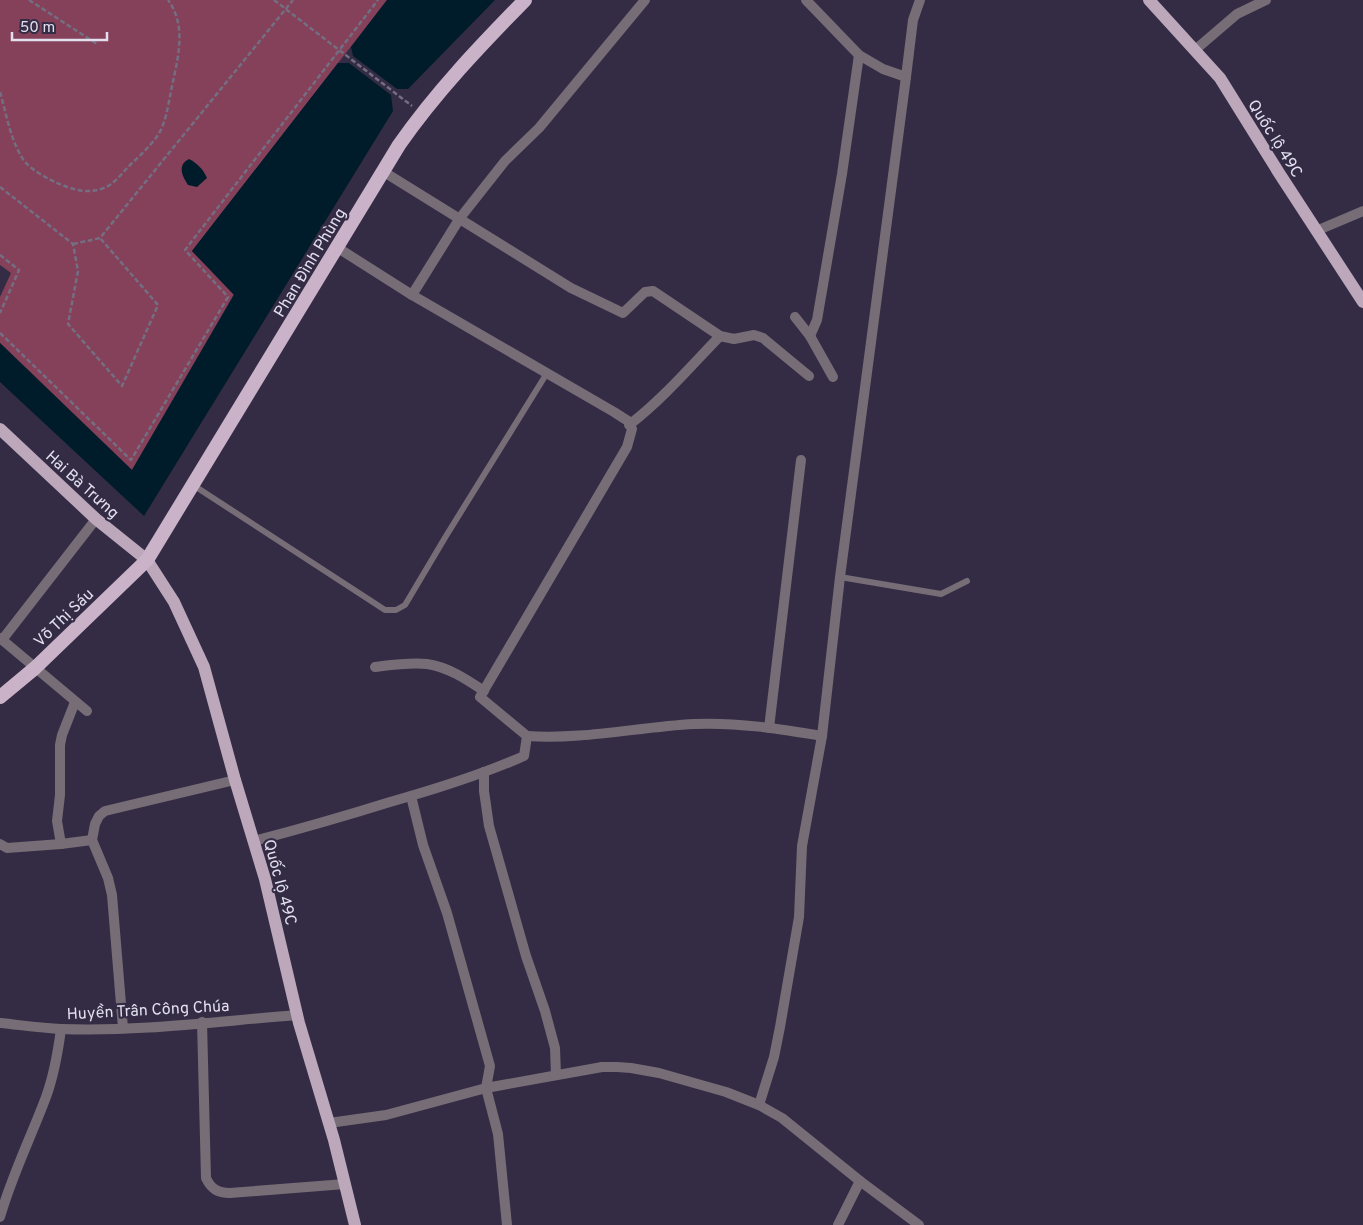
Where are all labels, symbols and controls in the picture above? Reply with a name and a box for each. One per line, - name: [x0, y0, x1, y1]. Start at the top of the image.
- scale bar: [12, 10, 108, 42]
- text: 50 m: [20, 19, 55, 38]
- street label: Quốc lộ 49C: [1242, 96, 1307, 182]
- street label: Phan Đình Phùng: [270, 205, 351, 321]
- street label: Hai Bà Trưng: [41, 447, 123, 524]
- street label: Võ Thị Sáu: [30, 585, 99, 652]
- street label: Quốc lộ 49C: [258, 837, 301, 928]
- street label: Huyền Trân Công Chúa: [66, 996, 230, 1025]

